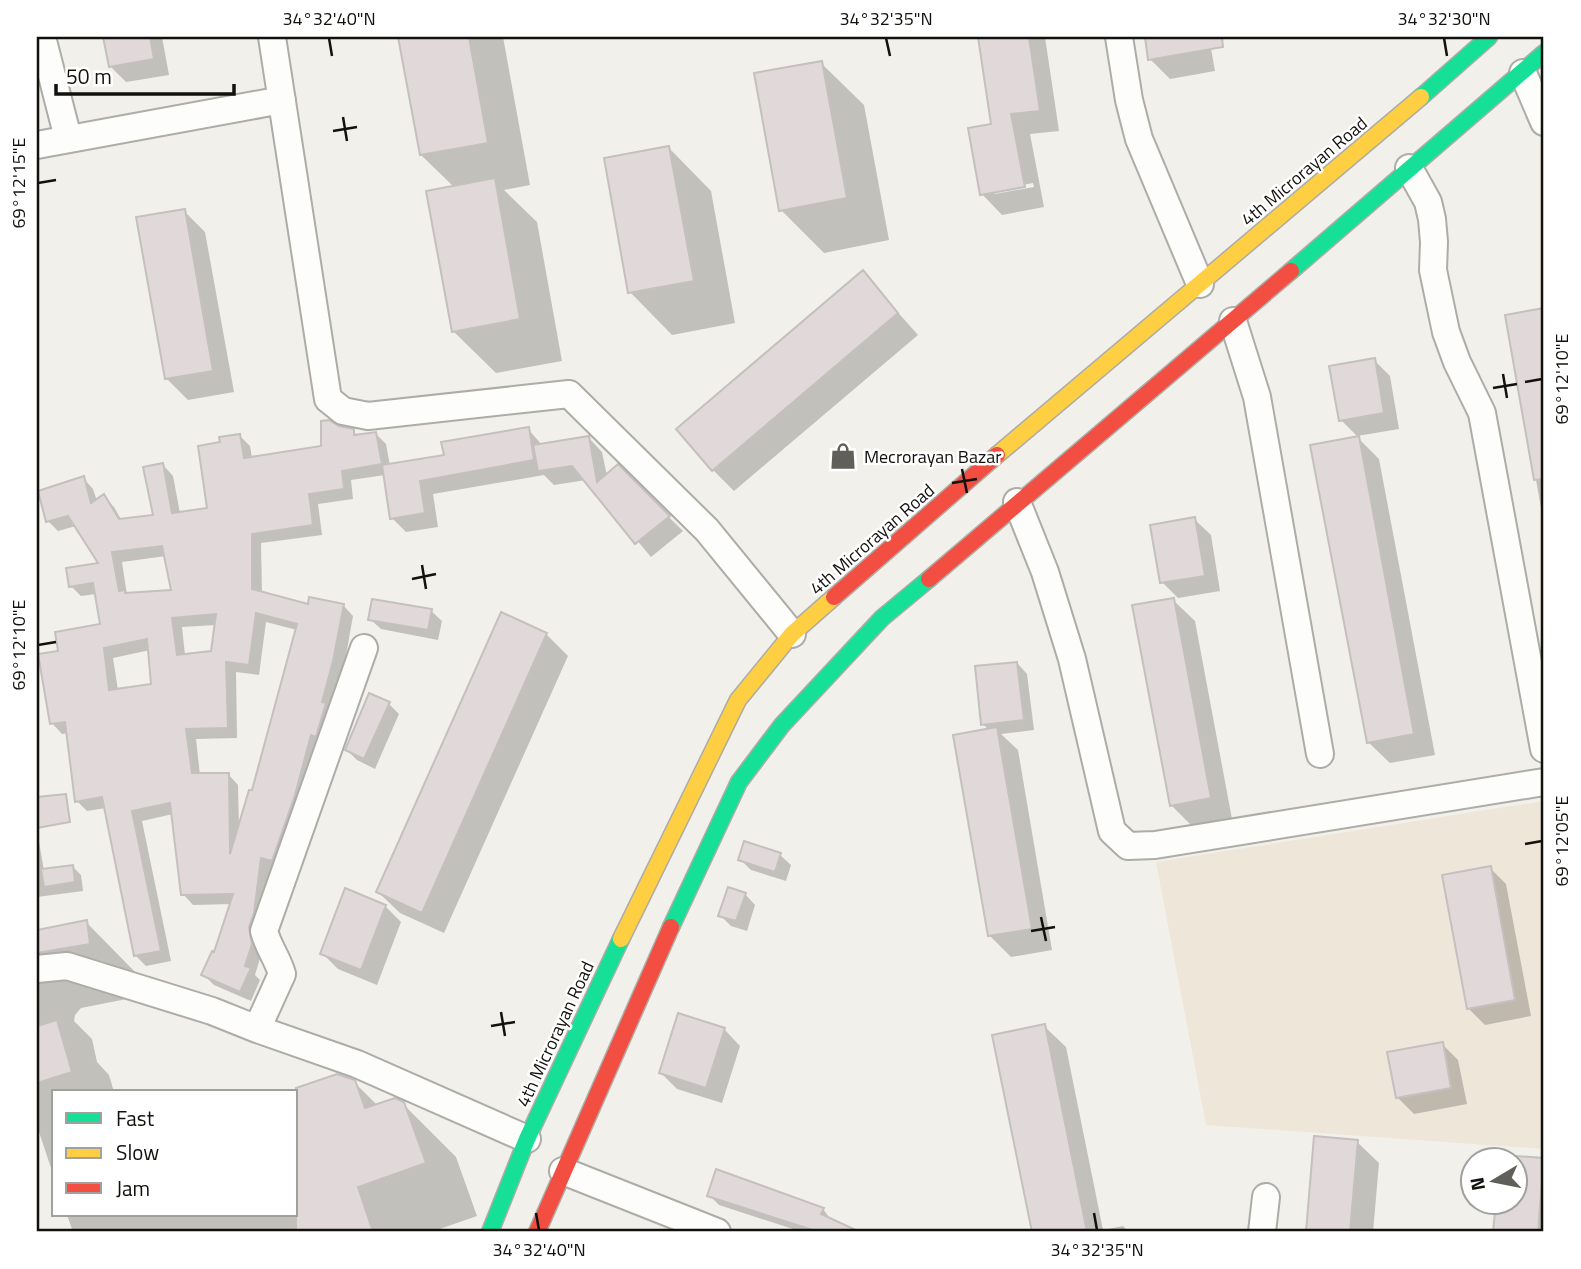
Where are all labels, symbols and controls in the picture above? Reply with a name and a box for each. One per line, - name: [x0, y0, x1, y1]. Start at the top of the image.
- text: 34°32'40"N: [282, 5, 376, 32]
- text: 34°32'35"N: [839, 5, 933, 32]
- text: 34°32'30"N: [1397, 5, 1491, 32]
- scale bar: [56, 52, 234, 96]
- text: 50 m: [66, 60, 112, 92]
- street label: 4th Microrayan Road: [1235, 110, 1373, 232]
- text: 69°12'15"E: [5, 137, 32, 228]
- text: 69°12'10"E: [1548, 333, 1575, 424]
- shop icon: Mecrorayan Bazar: [828, 441, 858, 471]
- place label: Mecrorayan Bazar: [864, 443, 1001, 470]
- street label: 4th Microrayan Road: [804, 477, 940, 601]
- text: 69°12'10"E: [5, 599, 32, 690]
- text: 69°12'05"E: [1548, 795, 1575, 886]
- street label: 4th Microrayan Road: [509, 957, 601, 1111]
- legend: [52, 1090, 298, 1216]
- text: Fast: [116, 1102, 155, 1134]
- text: Slow: [116, 1136, 159, 1168]
- north arrow: [1458, 1146, 1528, 1216]
- text: Jam: [116, 1172, 150, 1204]
- text: N: [1461, 1175, 1492, 1193]
- text: 34°32'40"N: [492, 1236, 586, 1263]
- text: 34°32'35"N: [1050, 1236, 1144, 1263]

